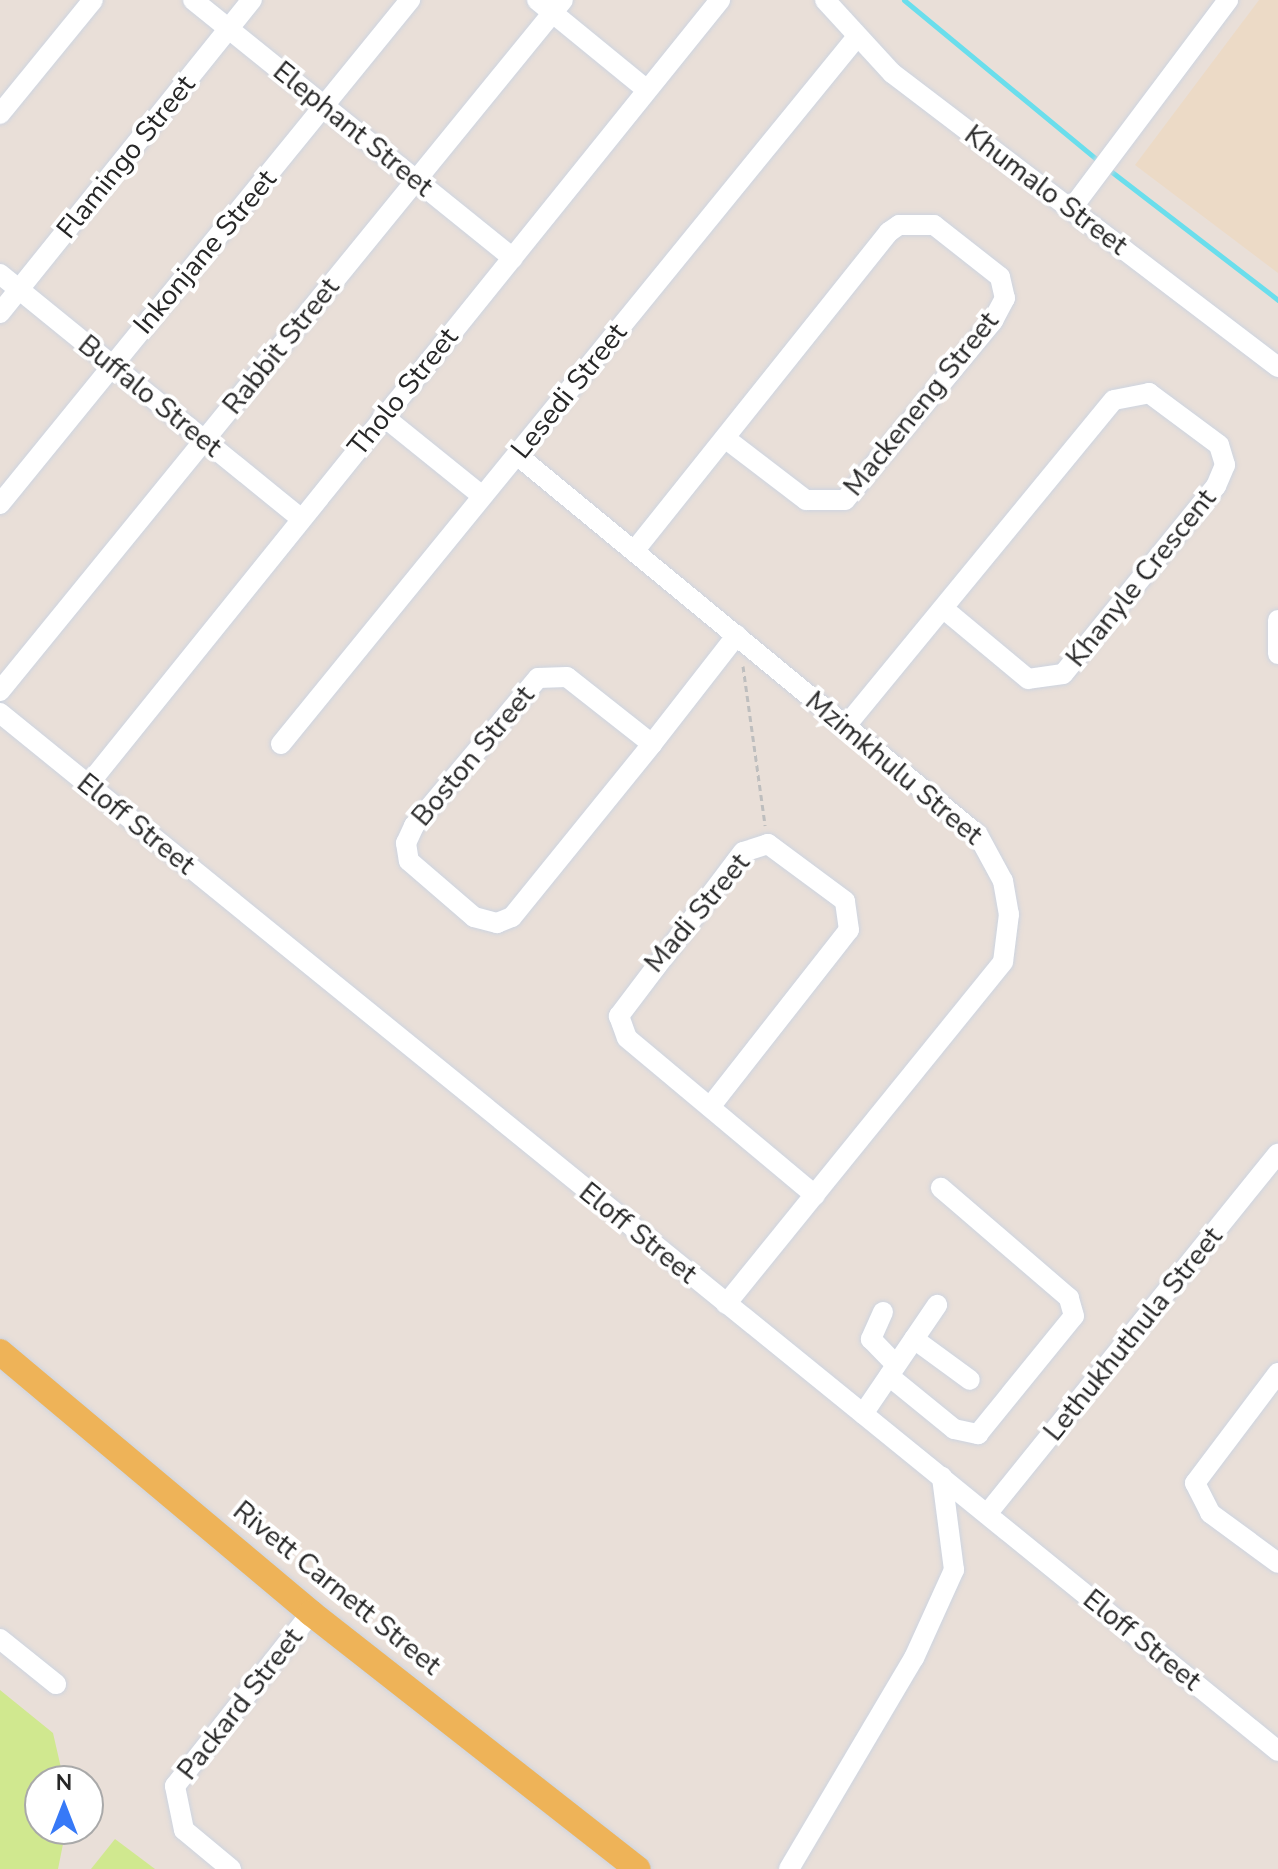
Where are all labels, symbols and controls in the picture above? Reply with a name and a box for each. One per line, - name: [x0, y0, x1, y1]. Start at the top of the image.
- street label: Elephant Street: [266, 54, 440, 204]
- street label: Flamingo Street: [50, 69, 202, 245]
- street label: Khumalo Street: [958, 118, 1134, 262]
- street label: Inkonjane Street: [127, 163, 283, 341]
- street label: Rabbit Street: [216, 271, 346, 421]
- street label: Mackeneng Street: [837, 305, 1005, 503]
- street label: Lesedi Street: [504, 316, 634, 466]
- street label: Tholo Street: [341, 321, 465, 463]
- street label: Buffalo Street: [71, 328, 229, 464]
- street label: Khanyle Crescent: [1059, 482, 1223, 674]
- street label: Boston Street: [405, 679, 541, 833]
- street label: Mzimkhulu Street: [799, 684, 989, 852]
- street label: Eloff Street: [70, 766, 202, 882]
- street label: Madi Street: [637, 847, 757, 979]
- street label: Eloff Street: [572, 1175, 704, 1291]
- street label: Lethukhuthula Street: [1037, 1220, 1229, 1448]
- street label: Rivett Carnett Street: [226, 1494, 448, 1682]
- street label: Eloff Street: [1076, 1582, 1208, 1698]
- street label: Packard Street: [170, 1621, 310, 1787]
- north arrow: [24, 1765, 104, 1845]
- text: N: [56, 1768, 72, 1798]

